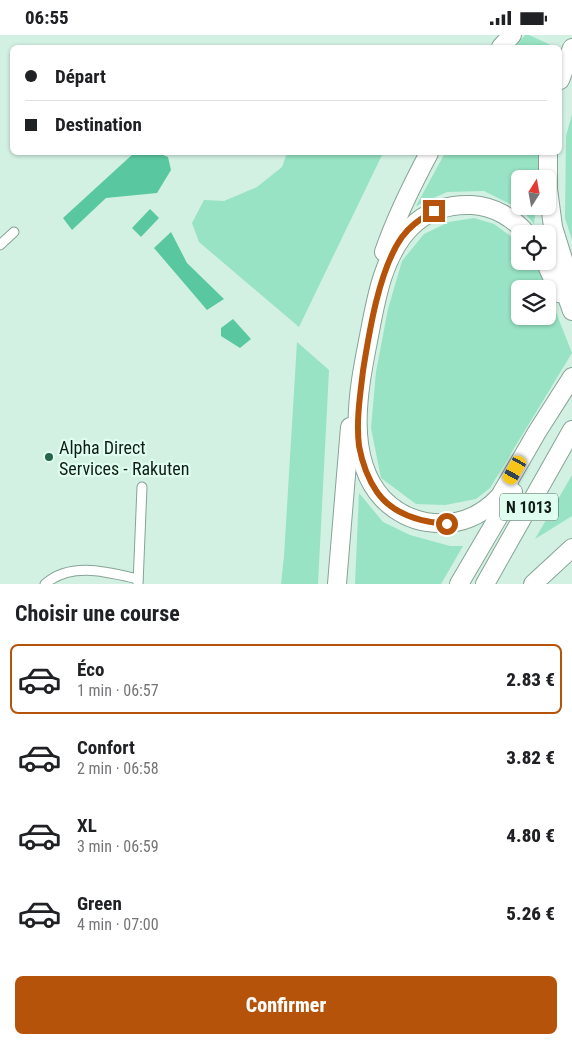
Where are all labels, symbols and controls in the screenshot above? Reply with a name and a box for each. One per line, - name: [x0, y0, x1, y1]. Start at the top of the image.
- text: 06:55: [25, 6, 69, 29]
- text: Départ: [55, 65, 106, 88]
- text: Destination: [55, 113, 142, 136]
- north arrow: [511, 170, 556, 215]
- map controls: [511, 170, 556, 325]
- route end: [423, 200, 445, 222]
- button: locate: [511, 225, 556, 270]
- button: layers: [511, 280, 556, 325]
- place label: Alpha Direct Services - Rakuten: [59, 437, 189, 479]
- marker: Alpha Direct Services - Rakuten: [43, 451, 55, 463]
- car: [501, 453, 528, 487]
- road number: N 1013: [500, 493, 558, 521]
- route start: [436, 513, 458, 535]
- text: Choisir une course: [15, 601, 180, 626]
- icon: car: [17, 657, 62, 702]
- text: Éco: [77, 658, 104, 681]
- text: 2.83 €: [506, 668, 555, 691]
- text: 1 min · 06:57: [77, 681, 159, 700]
- icon: car: [17, 735, 62, 780]
- text: Confort: [77, 736, 135, 759]
- text: 3.82 €: [506, 746, 555, 769]
- text: 2 min · 06:58: [77, 759, 159, 778]
- icon: car: [17, 813, 62, 858]
- text: XL: [77, 814, 97, 837]
- text: 4.80 €: [506, 824, 555, 847]
- text: 3 min · 06:59: [77, 837, 159, 856]
- icon: car: [17, 891, 62, 936]
- text: Green: [77, 892, 122, 915]
- text: 5.26 €: [506, 902, 555, 925]
- text: 4 min · 07:00: [77, 915, 159, 934]
- button: Confirmer: [15, 976, 557, 1034]

